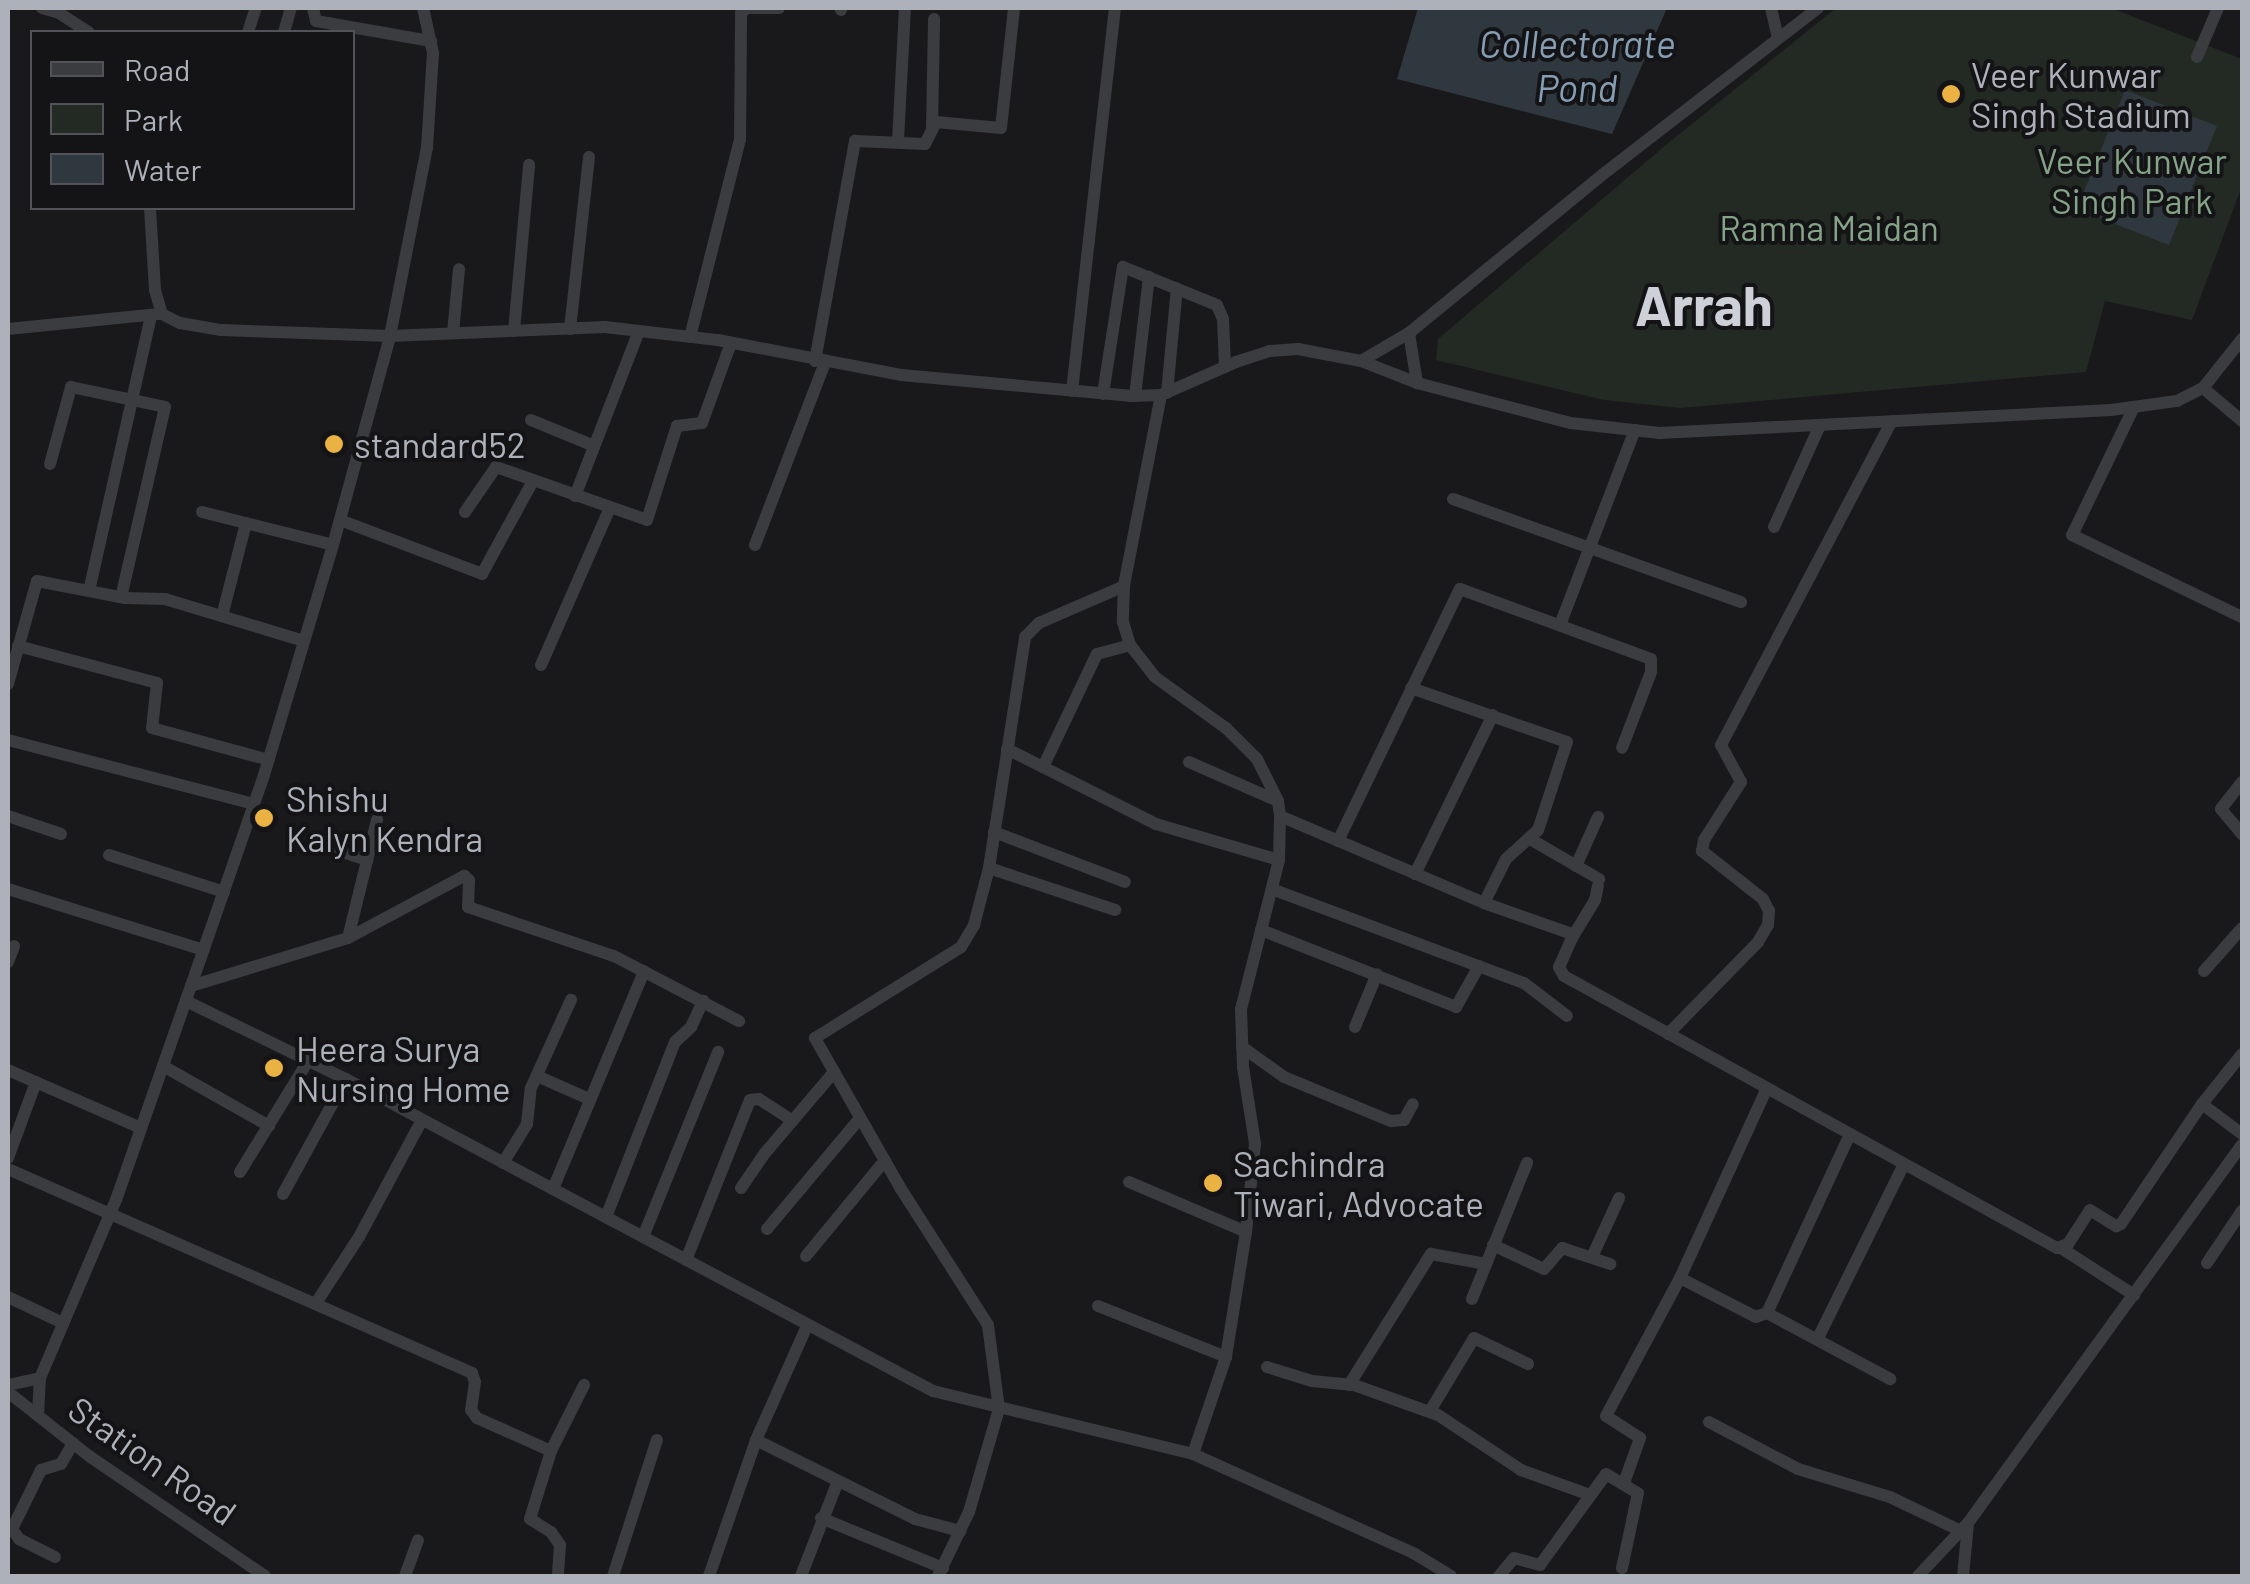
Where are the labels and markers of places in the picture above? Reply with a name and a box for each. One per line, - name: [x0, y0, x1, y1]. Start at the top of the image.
- place label: Veer Kunwar Singh Stadium: [1971, 53, 2191, 135]
- marker: Veer Kunwar Singh Stadium: [1940, 83, 1962, 105]
- place label: standard52: [354, 423, 525, 465]
- marker: standard52: [323, 433, 345, 455]
- place label: Shishu Kalyn Kendra: [286, 777, 483, 859]
- marker: Shishu Kalyn Kendra: [251, 805, 277, 831]
- place label: Heera Surya Nursing Home: [296, 1027, 511, 1109]
- marker: Heera Surya Nursing Home: [261, 1055, 287, 1081]
- place label: Sachindra Tiwari, Advocate: [1233, 1142, 1484, 1224]
- marker: Sachindra Tiwari, Advocate: [1202, 1172, 1224, 1194]

